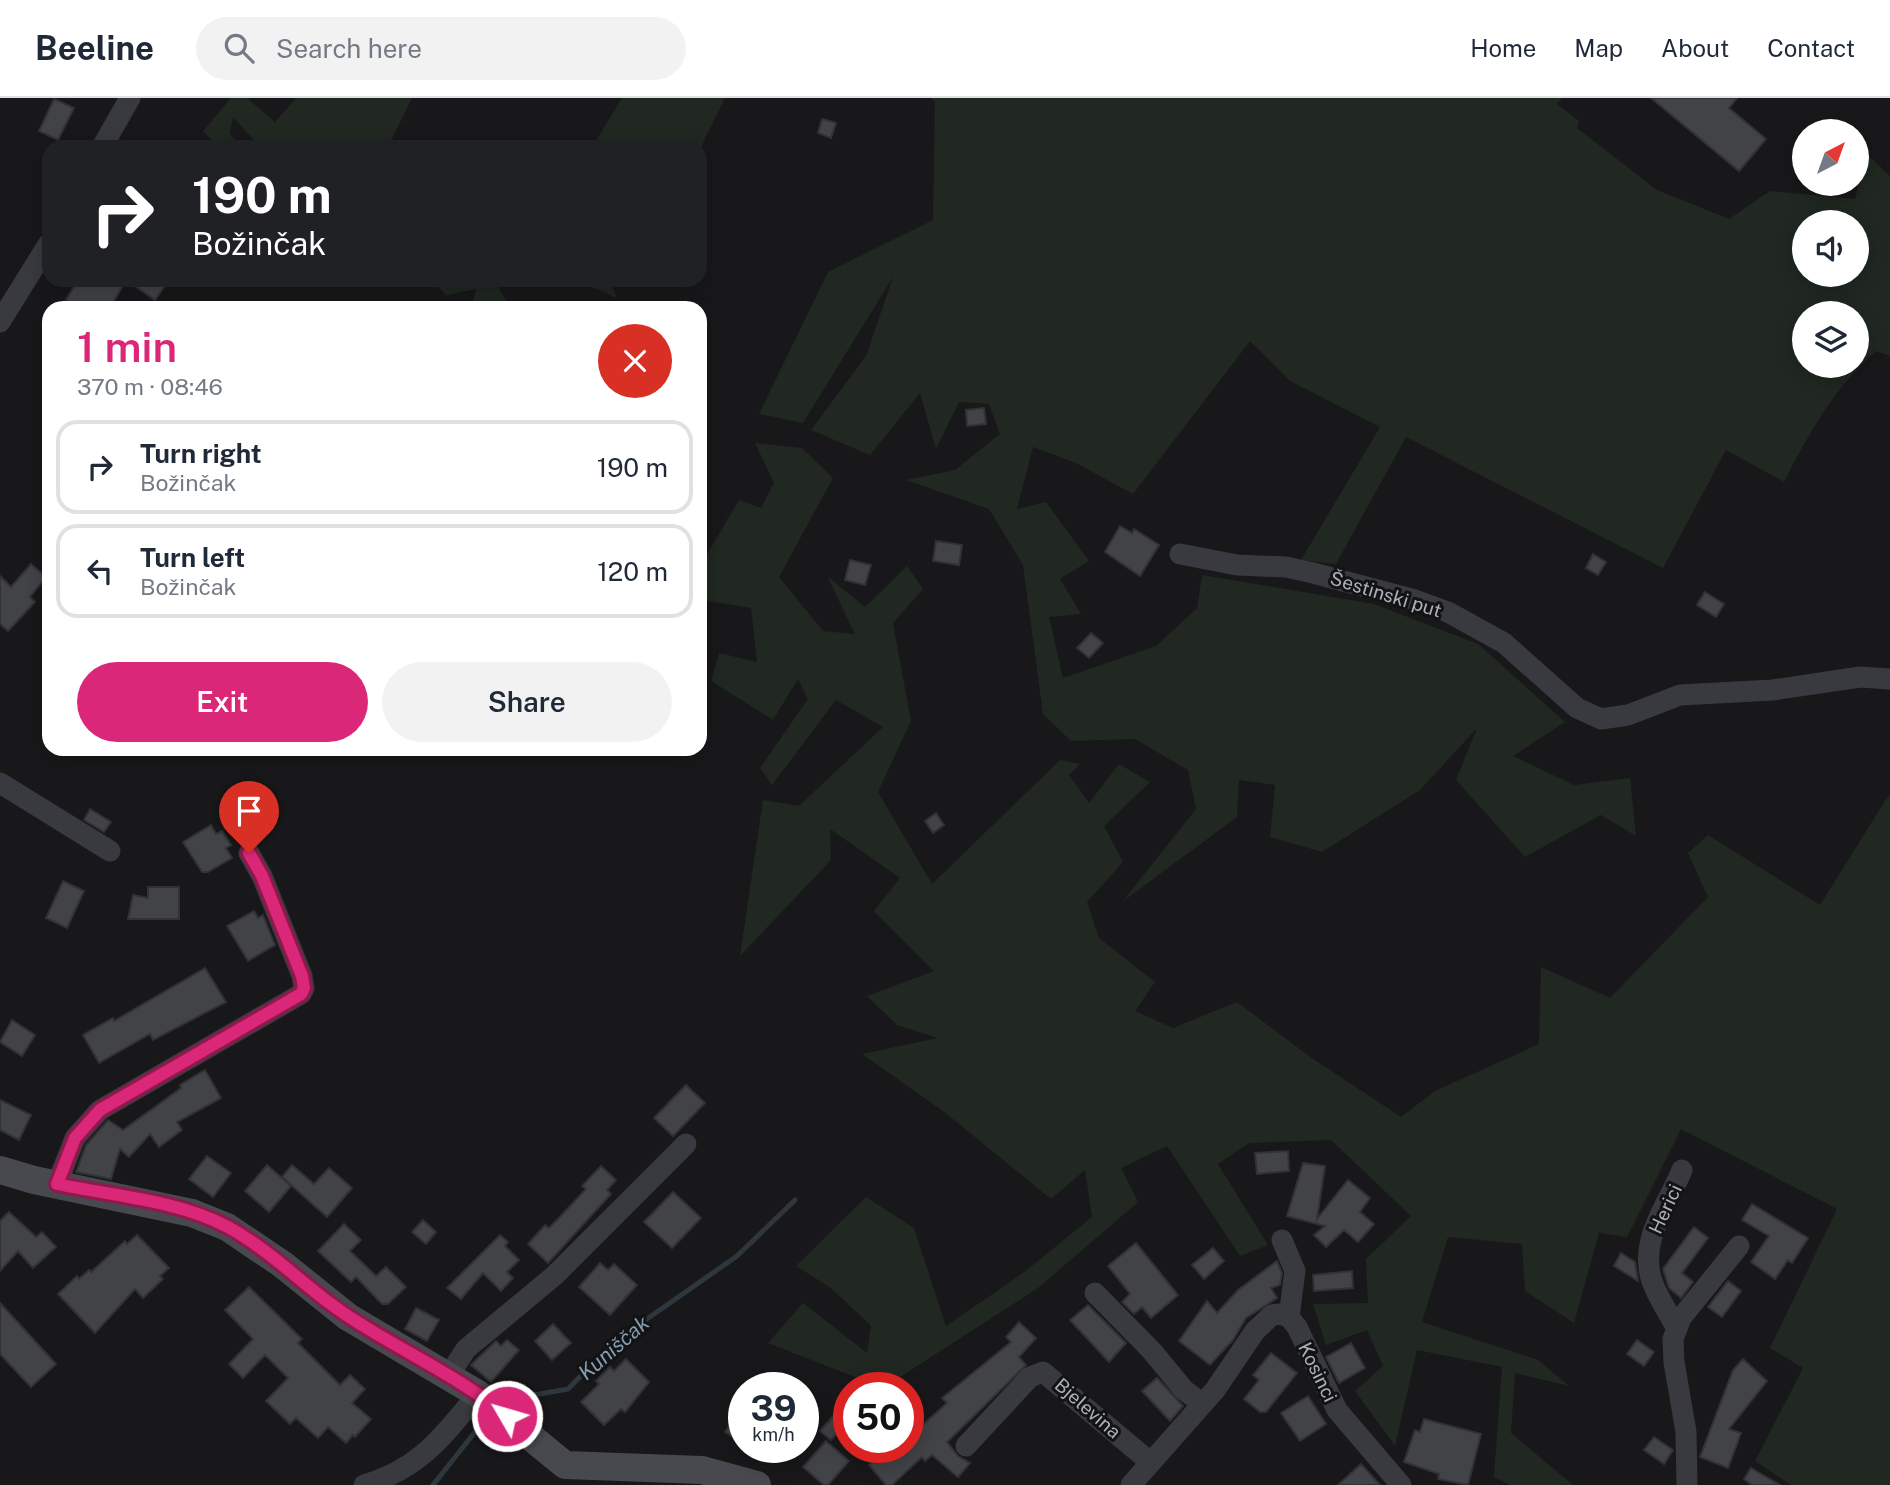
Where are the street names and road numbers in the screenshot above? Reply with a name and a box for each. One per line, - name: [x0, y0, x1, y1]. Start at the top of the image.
- street label: Šestinski put: [1328, 567, 1444, 621]
- street label: Herici: [1644, 1181, 1686, 1237]
- street label: Kosinci: [1294, 1339, 1342, 1405]
- street label: Bjelevina: [1051, 1373, 1125, 1443]

